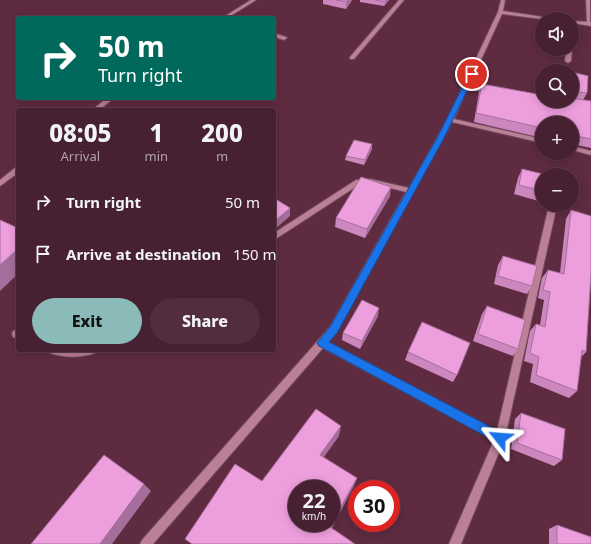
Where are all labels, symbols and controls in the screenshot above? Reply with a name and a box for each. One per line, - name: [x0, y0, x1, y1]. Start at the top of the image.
- map controls: [535, 12, 579, 212]
- button: sound: [535, 12, 579, 56]
- text: 50 m: [98, 27, 165, 65]
- icon: right: [32, 32, 84, 84]
- pin: [455, 57, 489, 91]
- text: Turn right: [98, 63, 182, 87]
- icon: arrive: [461, 63, 483, 85]
- button: search: [535, 64, 579, 108]
- text: 08:05: [49, 116, 111, 149]
- text: 1: [149, 116, 163, 149]
- text: 200: [201, 116, 243, 149]
- button: +: [535, 116, 579, 160]
- text: Arrival: [60, 147, 100, 165]
- text: min: [145, 147, 168, 165]
- text: m: [216, 147, 228, 165]
- button: −: [535, 168, 579, 212]
- icon: right: [32, 191, 54, 213]
- text: Turn right: [66, 192, 141, 212]
- text: 50 m: [225, 192, 260, 212]
- icon: arrive: [32, 243, 54, 265]
- text: Arrive at destination: [66, 244, 221, 264]
- text: 150 m: [233, 244, 277, 264]
- button: Exit: [32, 298, 142, 344]
- button: Share: [150, 298, 260, 344]
- position arrow: [479, 417, 521, 459]
- speed limit sign: 30: [348, 480, 400, 532]
- text: 22: [303, 487, 325, 514]
- text: km/h: [302, 509, 326, 523]

